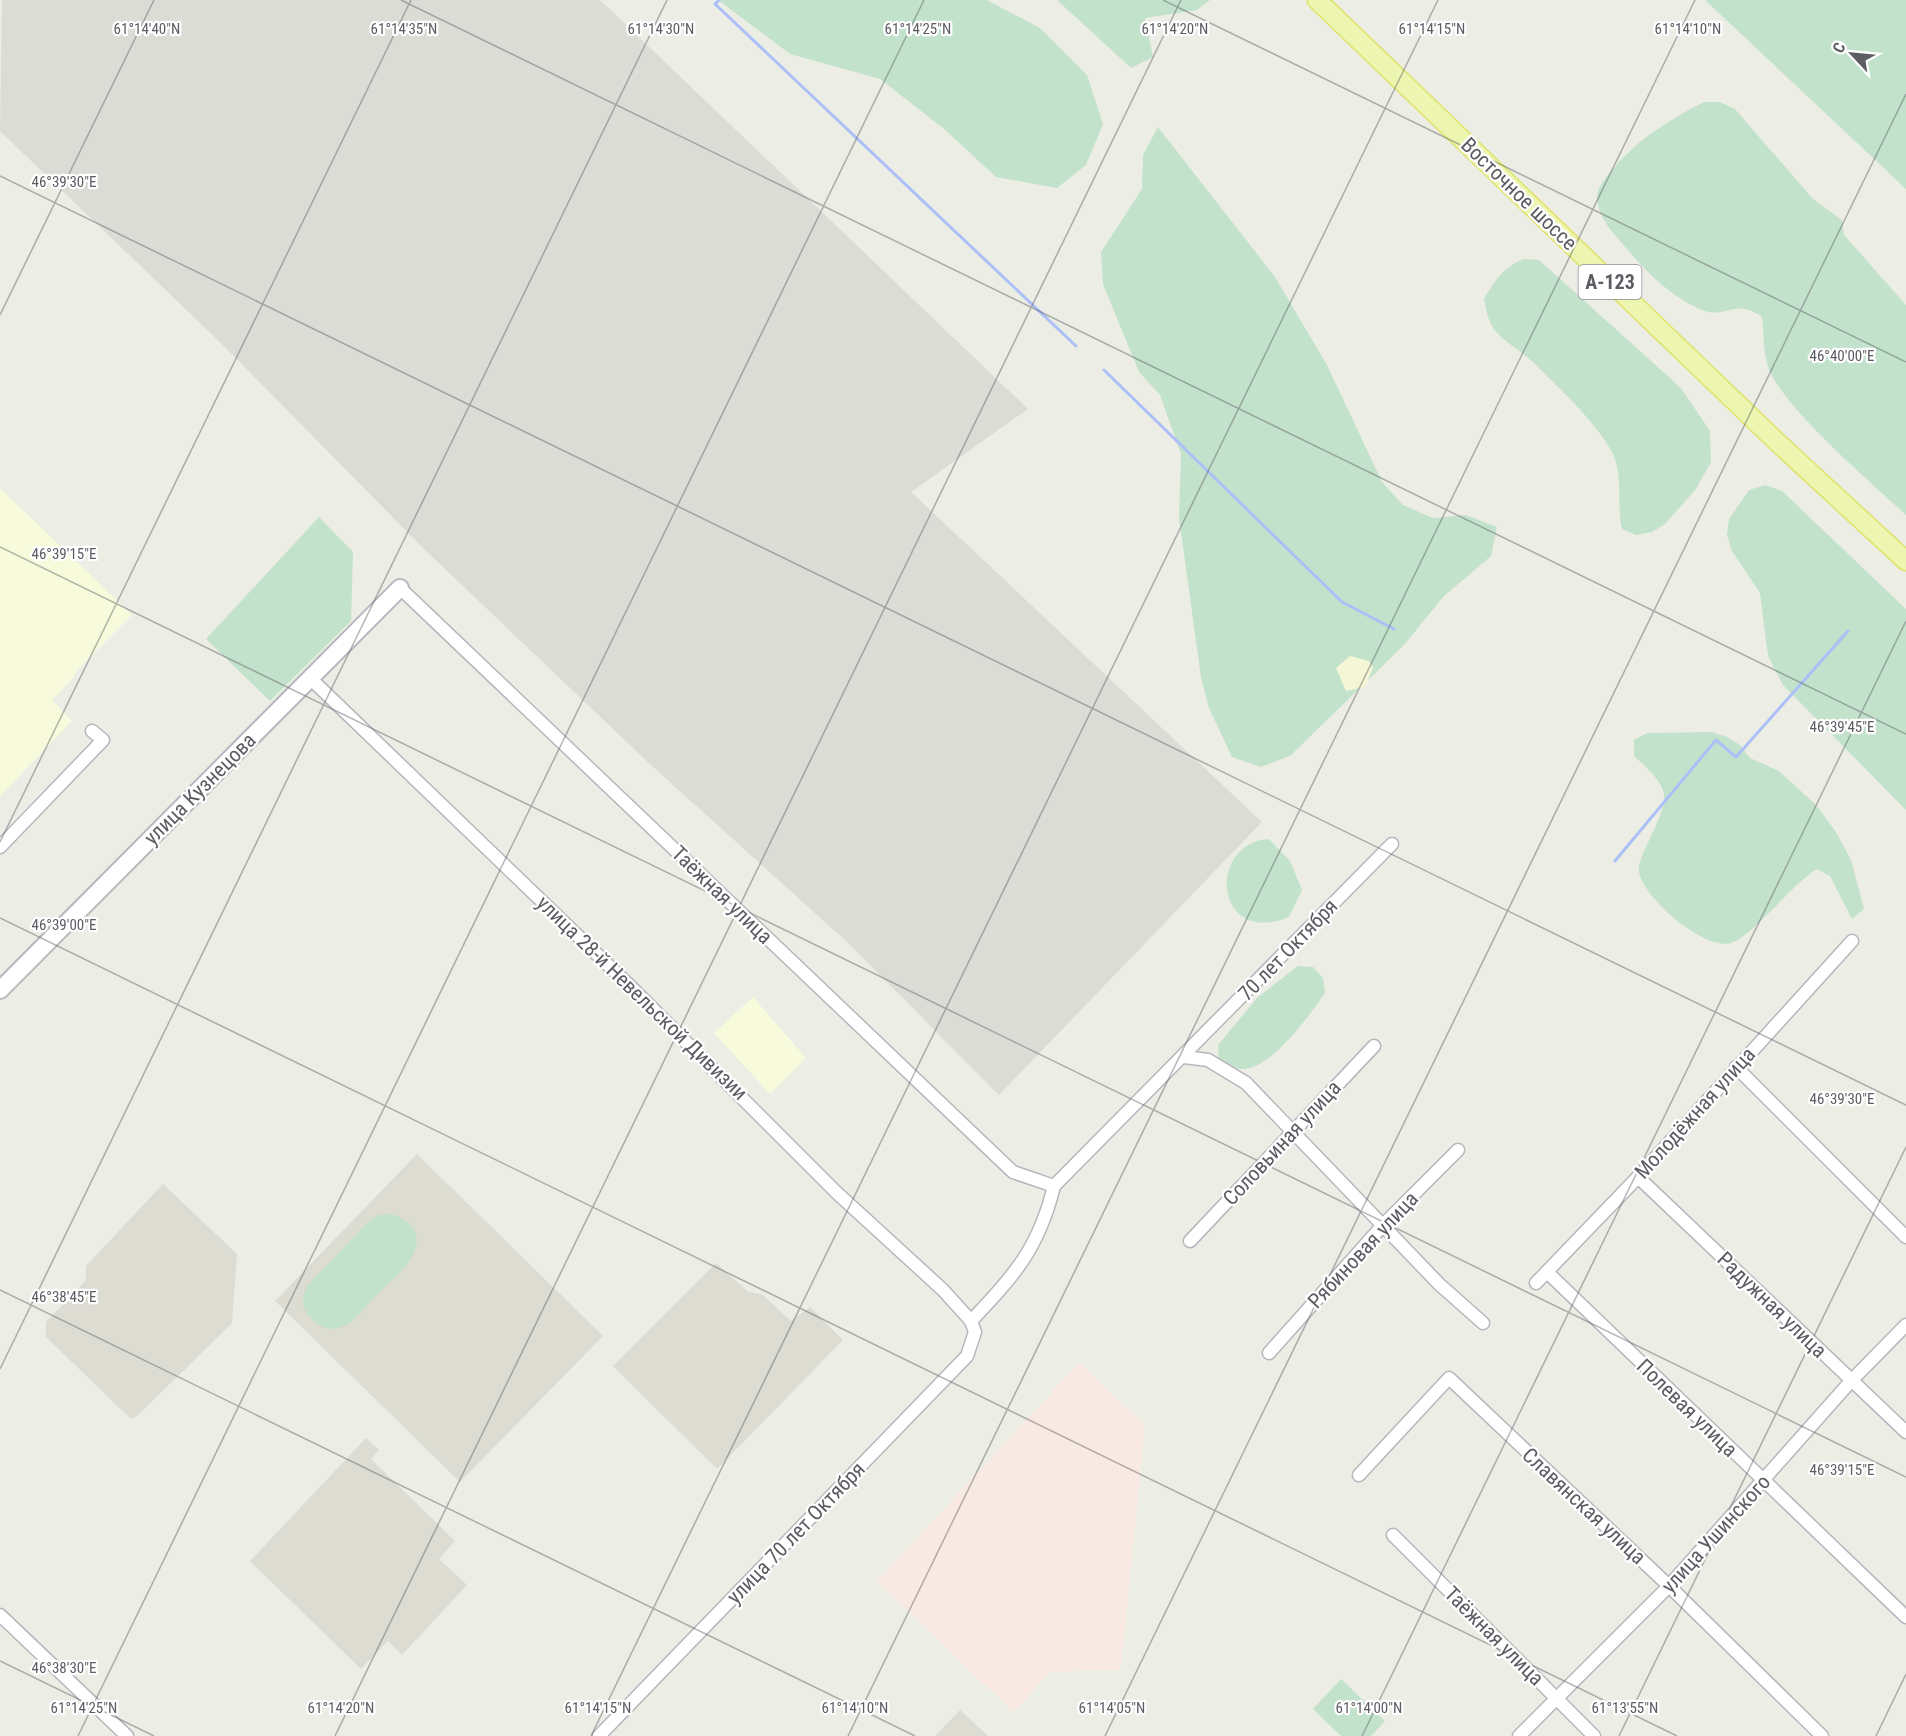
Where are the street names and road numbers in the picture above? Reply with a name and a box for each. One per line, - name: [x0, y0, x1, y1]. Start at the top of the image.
- street label: Восточное шоссе: [1456, 133, 1582, 255]
- road number: А-123: [1578, 265, 1642, 299]
- street label: улица Кузнецова: [139, 728, 261, 850]
- street label: Таёжная улица: [667, 841, 777, 949]
- street label: улица 28-й Невельской Дивизии: [532, 891, 752, 1105]
- street label: 70 лет Октября: [1234, 894, 1342, 1006]
- street label: Молодёжная улица: [1630, 1042, 1760, 1184]
- street label: Соловьиная улица: [1218, 1076, 1346, 1210]
- street label: Рябиновая улица: [1303, 1187, 1423, 1313]
- street label: Радужная улица: [1713, 1247, 1831, 1363]
- street label: Полевая улица: [1632, 1354, 1742, 1462]
- street label: Славянская улица: [1517, 1443, 1651, 1569]
- street label: улица 70 лет Октября: [722, 1457, 870, 1609]
- street label: улица Ушинского: [1657, 1470, 1775, 1598]
- street label: Таёжная улица: [1440, 1582, 1548, 1690]

